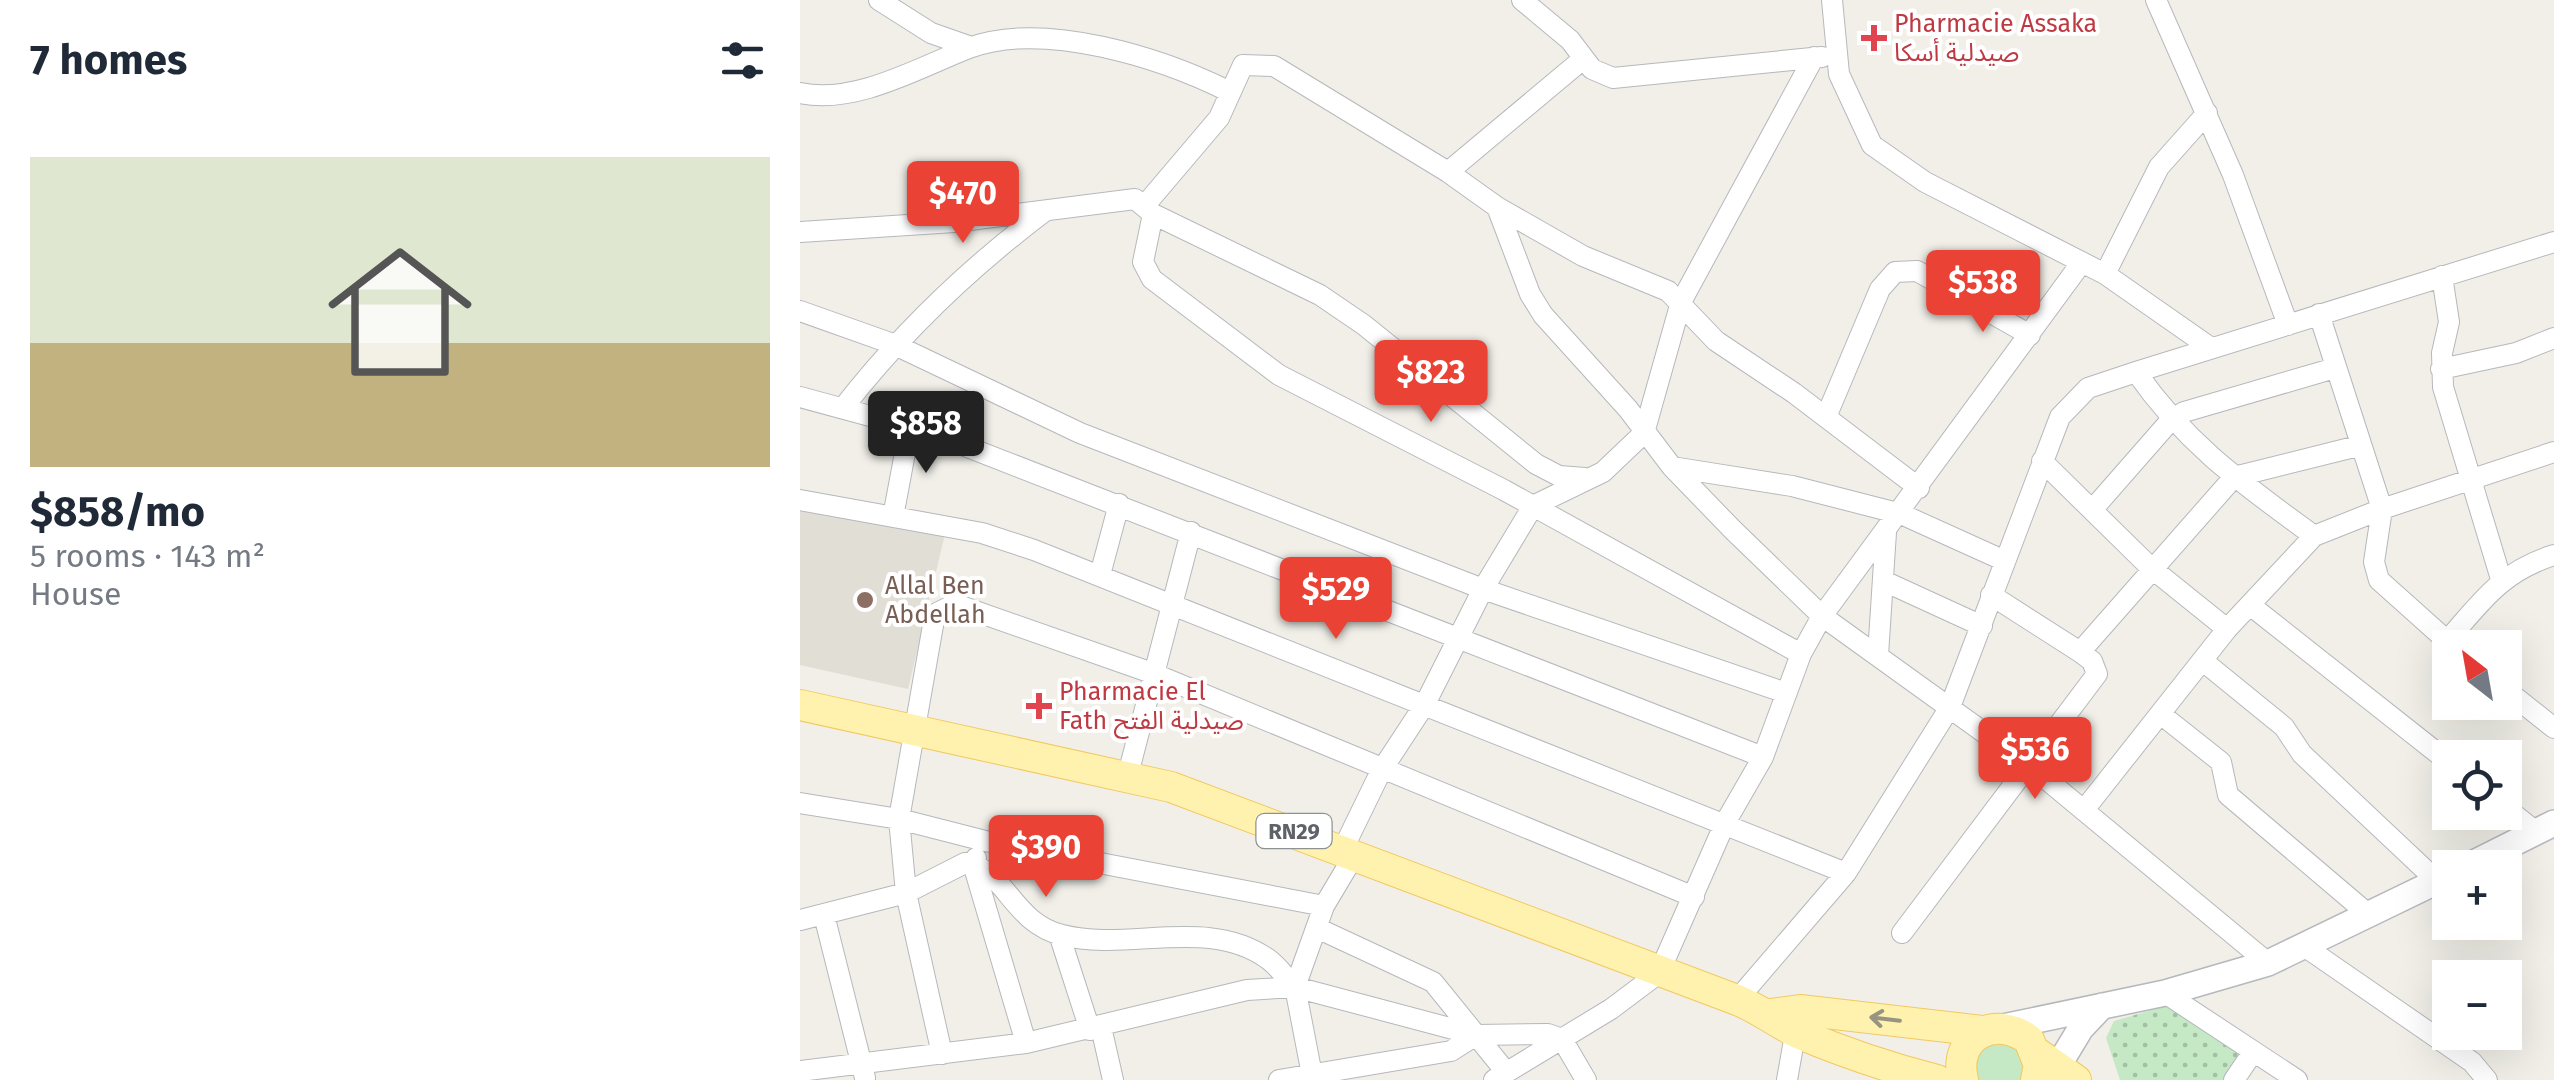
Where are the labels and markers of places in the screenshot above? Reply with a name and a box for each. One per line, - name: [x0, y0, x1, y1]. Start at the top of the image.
- place label: Pharmacie Assaka صيدلية أسكا: [1894, 9, 2097, 68]
- marker: Pharmacie Assaka صيدلية أسكا: [1863, 27, 1885, 49]
- pin: $470: [904, 161, 1022, 246]
- pin: $538: [1924, 250, 2042, 335]
- pin: $823: [1372, 340, 1490, 425]
- pin: $858: [867, 391, 985, 476]
- pin: $529: [1277, 557, 1395, 642]
- place label: Allal Ben Abdellah: [885, 571, 986, 630]
- marker: Allal Ben Abdellah: [854, 589, 876, 611]
- place label: Pharmacie El Fath صيدلية الفتح: [1059, 677, 1244, 739]
- marker: Pharmacie El Fath صيدلية الفتح: [1028, 695, 1050, 717]
- pin: $536: [1976, 717, 2094, 802]
- pin: $390: [987, 815, 1105, 900]

